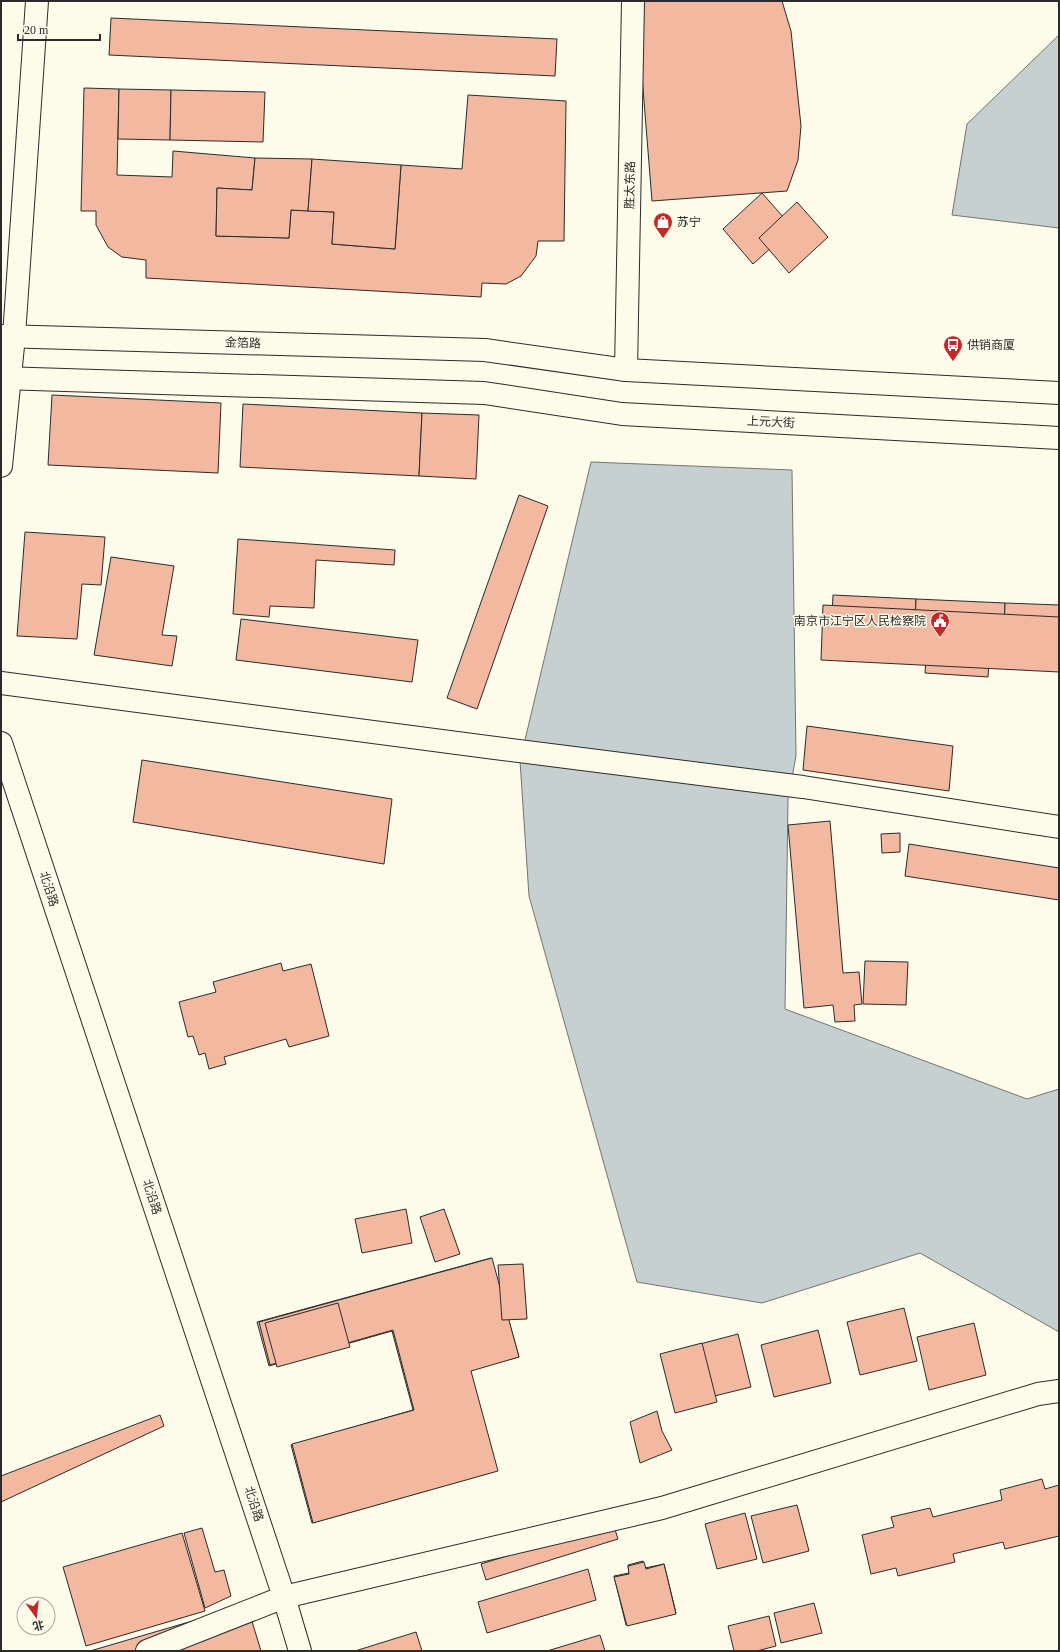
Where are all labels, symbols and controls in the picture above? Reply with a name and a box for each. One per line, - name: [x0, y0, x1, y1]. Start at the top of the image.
- scale bar: [18, 16, 100, 42]
- text: 20 m: [24, 23, 49, 37]
- street label: 胜太东路: [623, 161, 637, 209]
- shop icon: 苏宁: [652, 211, 674, 239]
- place label: 苏宁: [677, 215, 701, 229]
- bus stop icon: 供销商厦: [942, 334, 964, 362]
- street label: 金箔路: [225, 335, 261, 351]
- place label: 供销商厦: [967, 338, 1015, 352]
- street label: 上元大街: [747, 414, 795, 430]
- public building icon: 南京市江宁区人民检察院: [929, 610, 951, 638]
- place label: 南京市江宁区人民检察院: [794, 614, 926, 628]
- street label: 北沿路: [37, 870, 61, 908]
- street label: 北沿路: [140, 1178, 164, 1216]
- street label: 北沿路: [242, 1485, 266, 1523]
- north arrow: [16, 1596, 56, 1636]
- text: 北: [32, 1618, 45, 1633]

